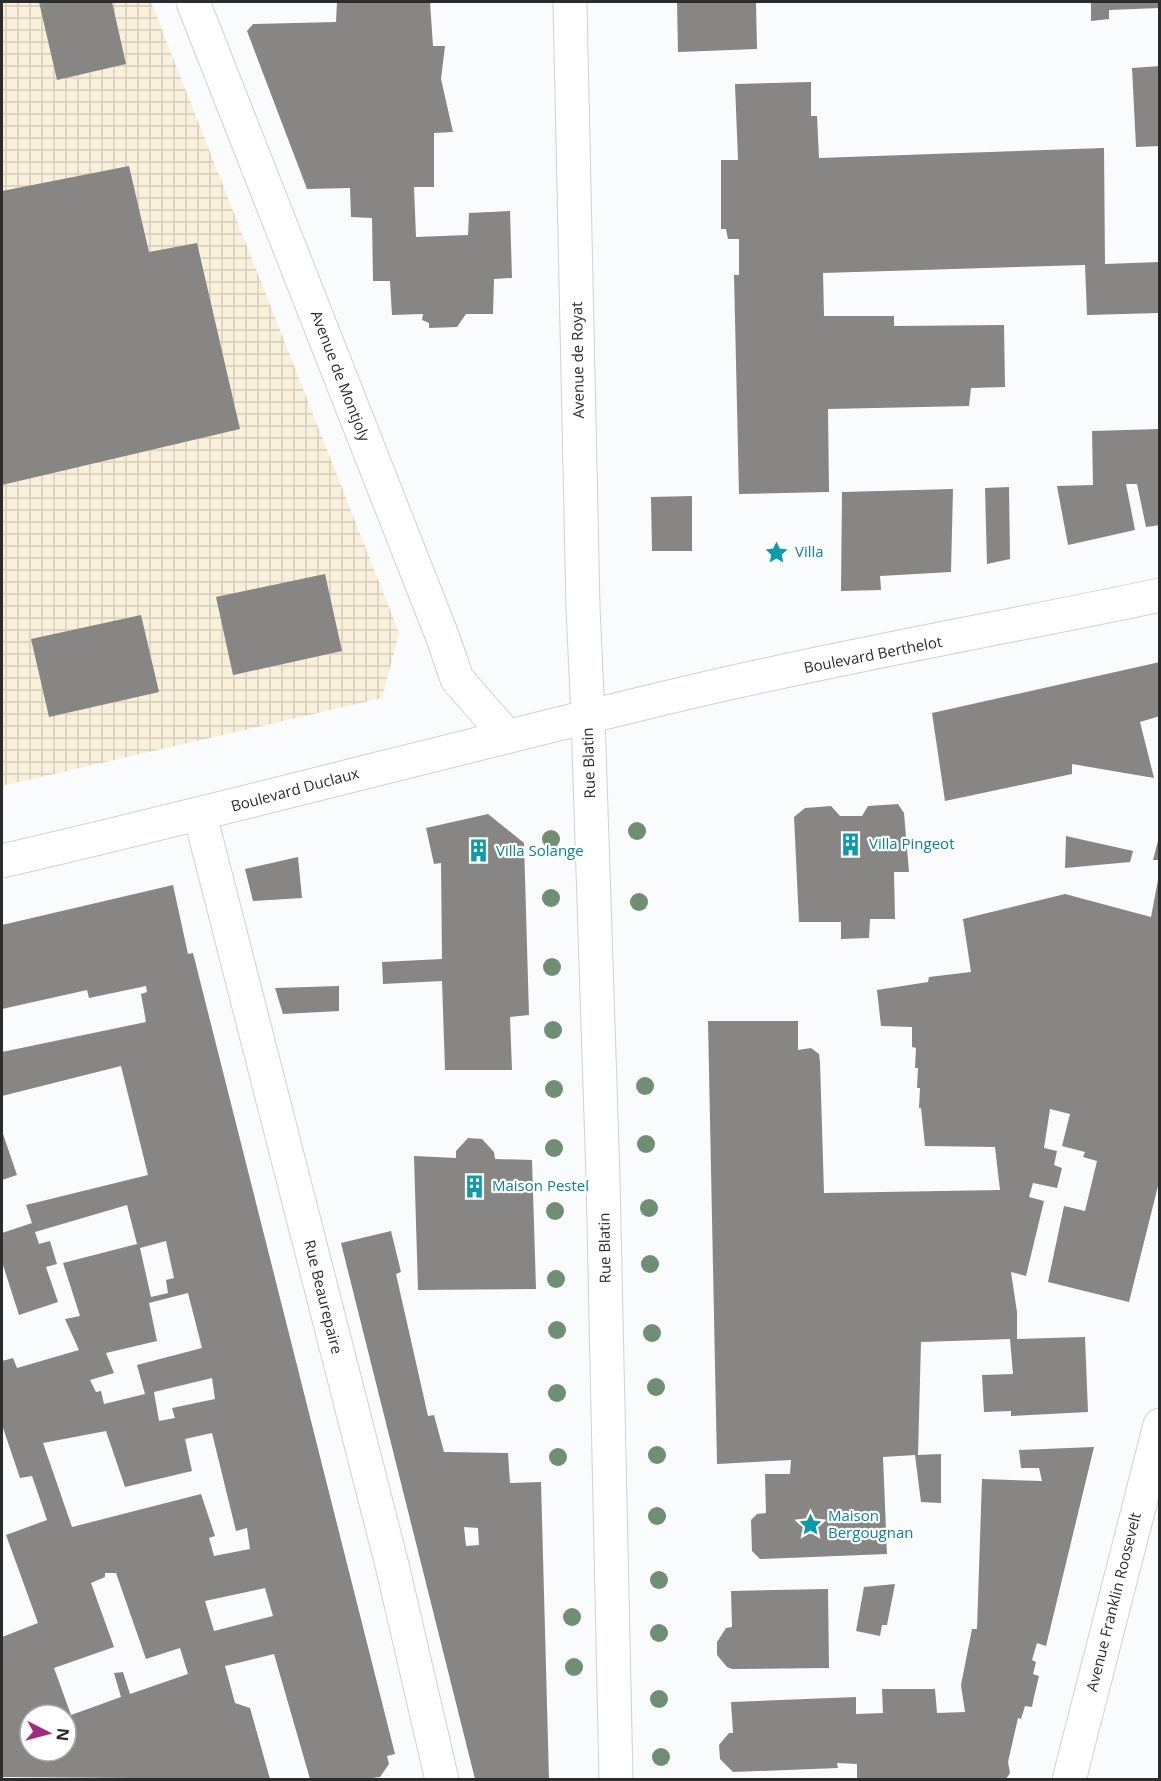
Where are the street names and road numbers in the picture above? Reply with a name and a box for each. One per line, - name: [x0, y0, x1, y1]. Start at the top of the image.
- street label: Avenue de Royat: [566, 301, 588, 419]
- street label: Avenue de Montjoly: [307, 307, 375, 444]
- street label: Boulevard Berthelot: [802, 631, 944, 677]
- street label: Rue Blatin: [577, 727, 599, 799]
- street label: Boulevard Duclaux: [229, 762, 361, 816]
- street label: Rue Blatin: [593, 1212, 615, 1284]
- street label: Rue Beaurepaire: [300, 1238, 348, 1356]
- street label: Avenue Franklin Roosevelt: [1081, 1510, 1145, 1693]

